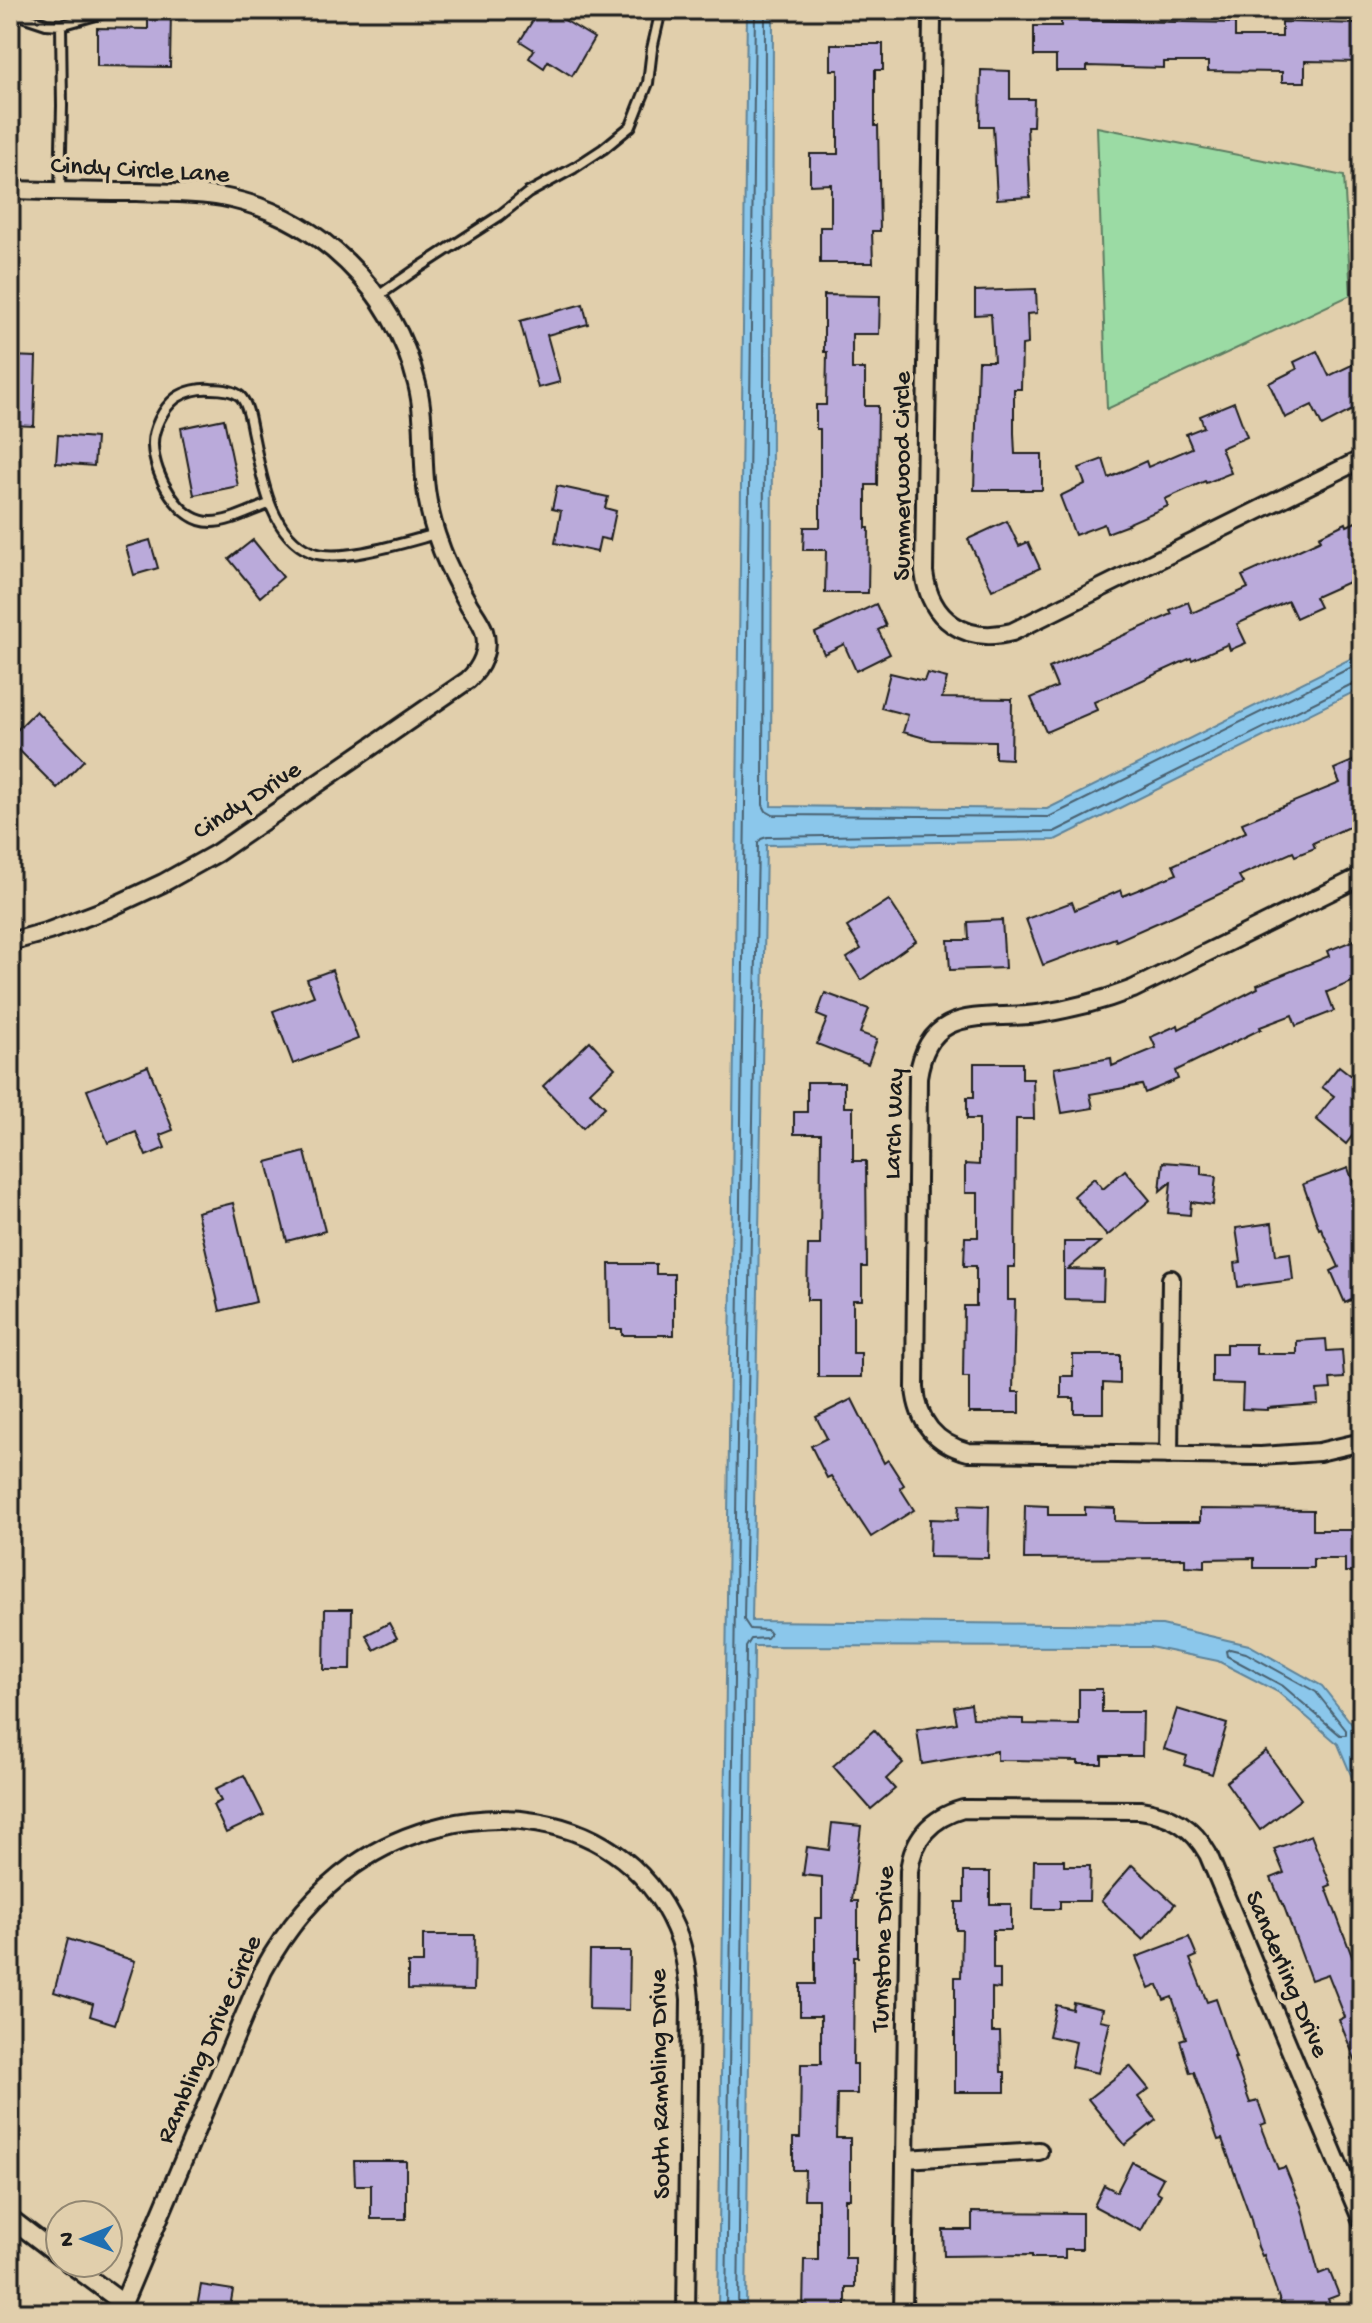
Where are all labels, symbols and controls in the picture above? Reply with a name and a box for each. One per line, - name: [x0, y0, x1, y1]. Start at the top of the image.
- street label: Cindy Circle Lane: [50, 152, 231, 192]
- street label: Summerwood Circle: [889, 371, 920, 581]
- street label: Cindy Drive: [188, 755, 308, 848]
- street label: Larch Way: [879, 1068, 913, 1180]
- street label: Turnstone Drive: [867, 1865, 903, 2035]
- street label: Sanderling Drive: [1236, 1887, 1334, 2064]
- street label: Rambling Drive Circle: [151, 1931, 271, 2149]
- street label: South Rambling Drive: [644, 1968, 680, 2199]
- north arrow: [44, 2199, 124, 2279]
- text: N: [55, 2232, 81, 2247]

